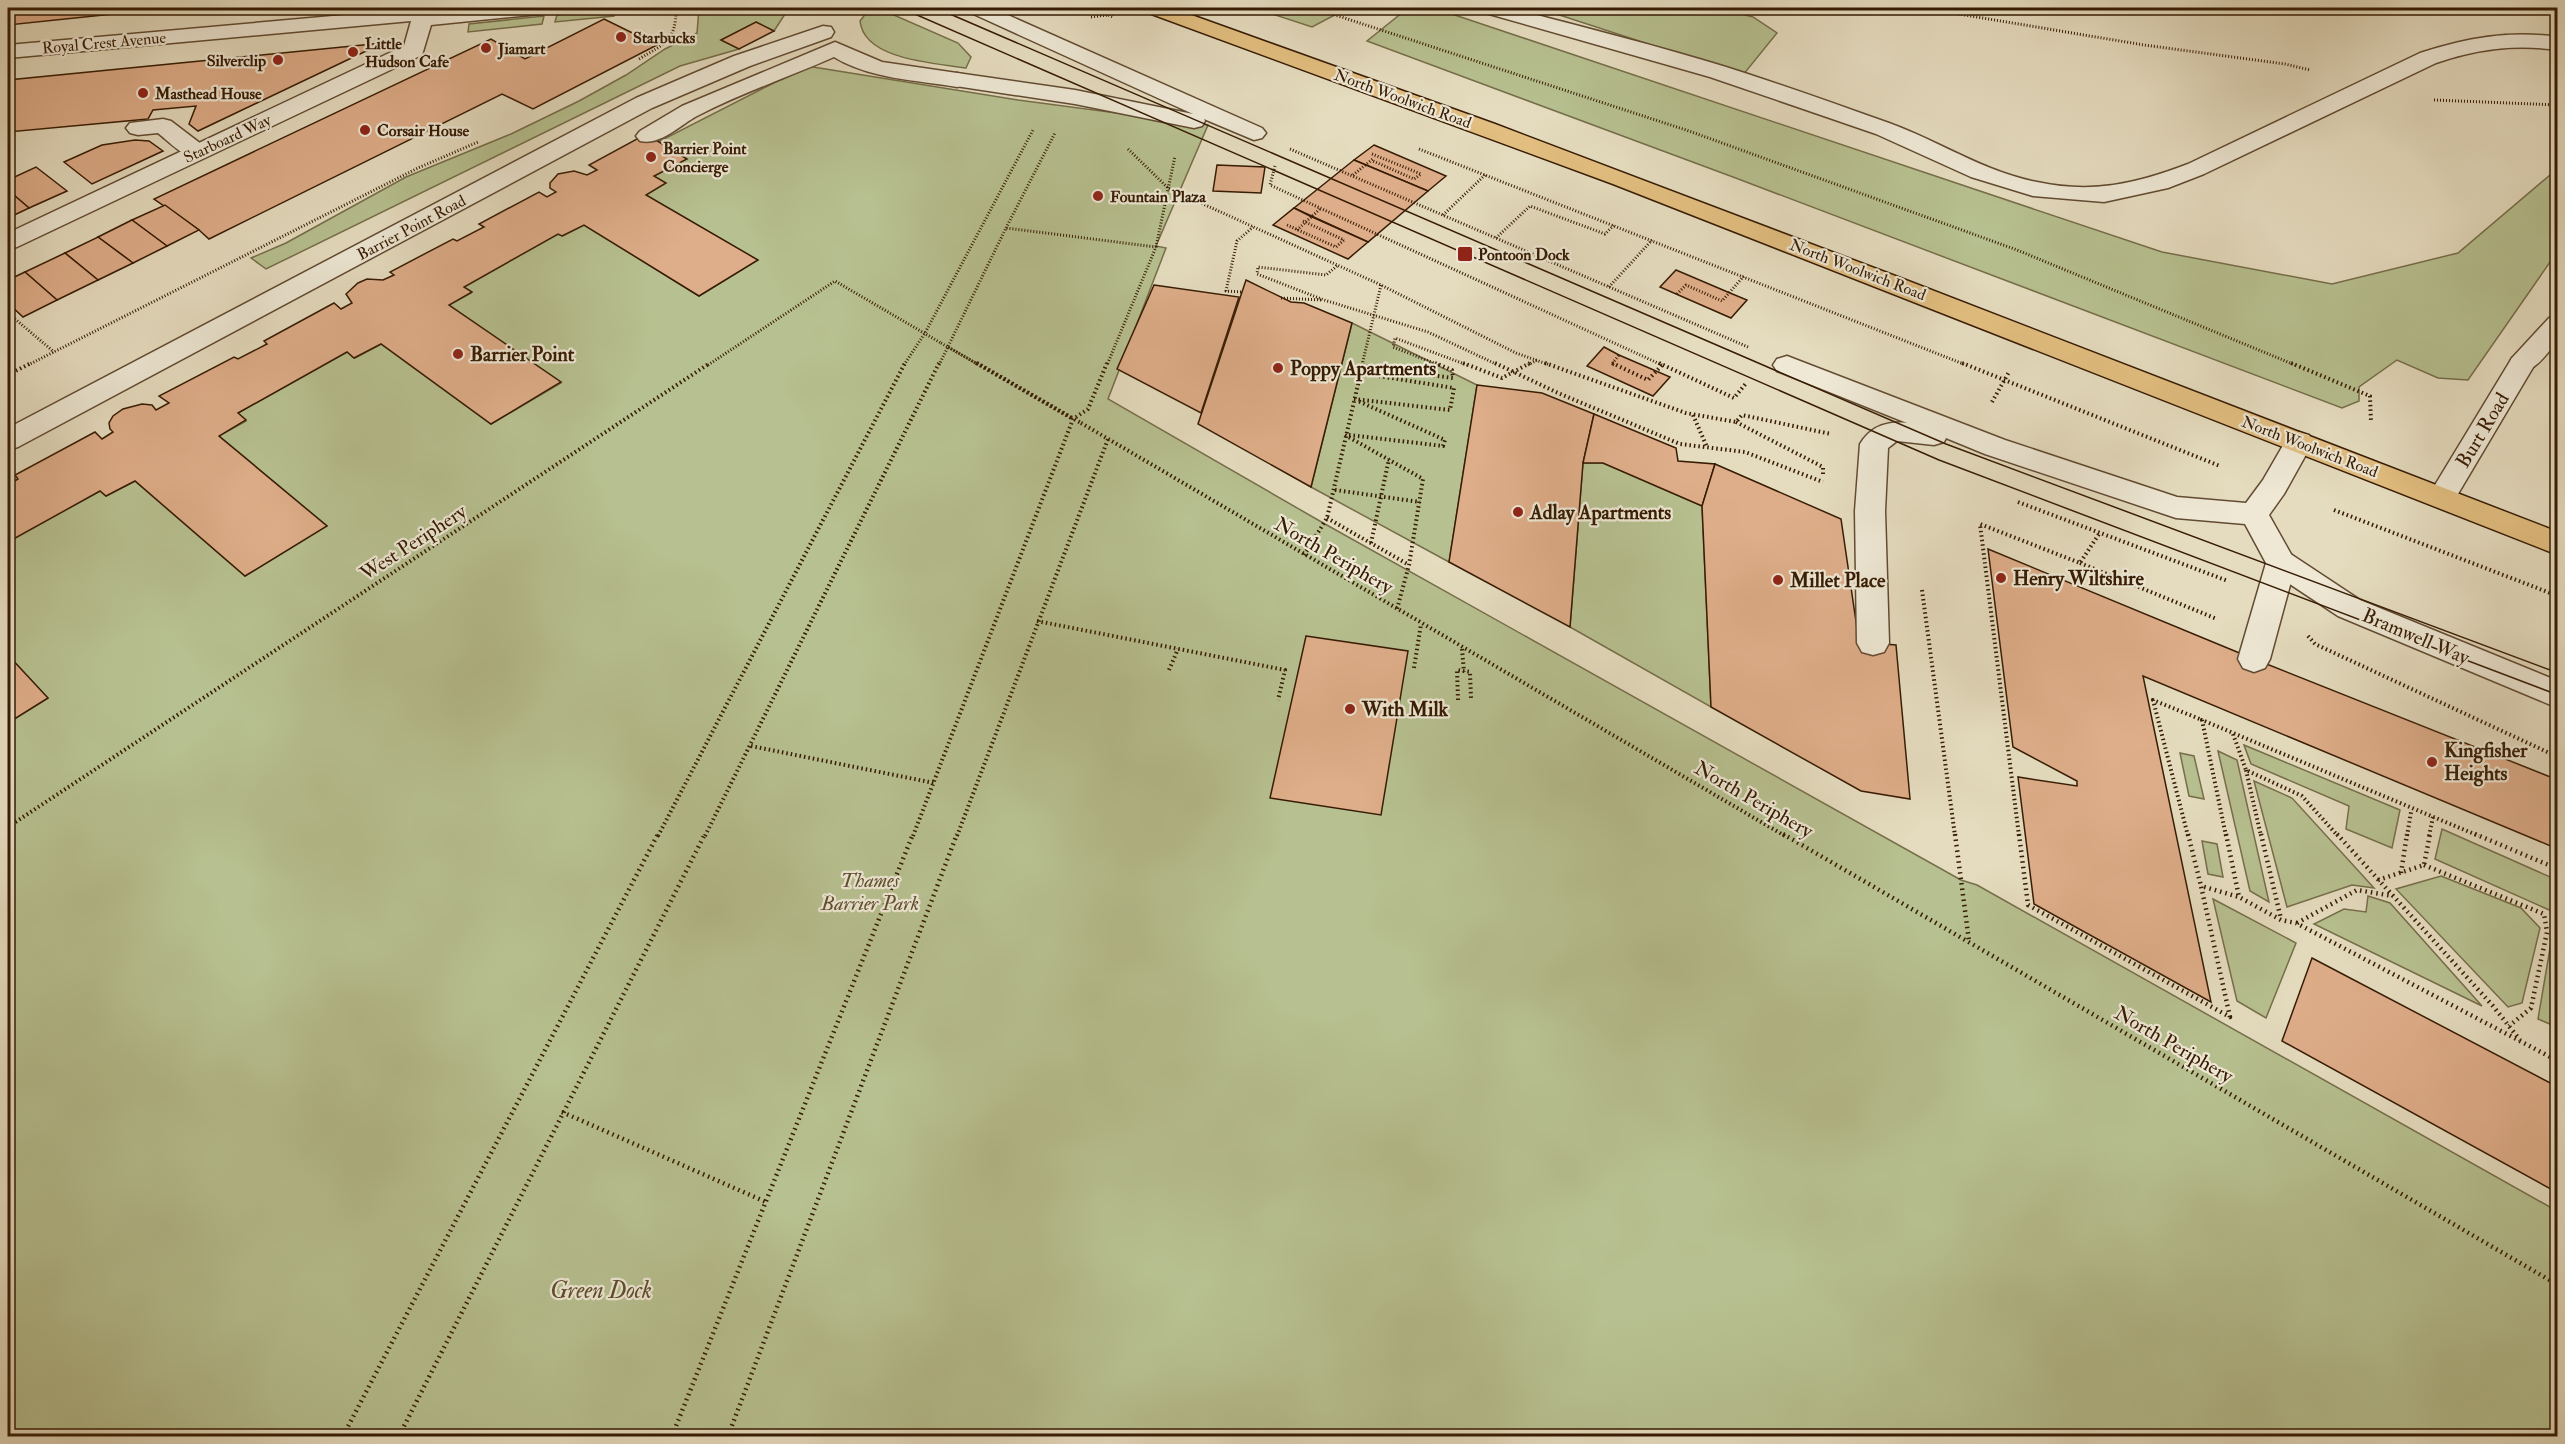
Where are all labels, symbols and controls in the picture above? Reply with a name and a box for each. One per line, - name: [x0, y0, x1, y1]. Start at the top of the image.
- street label: Royal Crest Avenue: [41, 28, 167, 58]
- place label: Starbucks: [633, 28, 696, 48]
- marker: Starbucks: [614, 30, 628, 44]
- place label: Little Hudson Cafe: [365, 34, 449, 72]
- place label: Jiamart: [497, 39, 546, 60]
- marker: Jiamart: [479, 41, 493, 55]
- marker: Little Hudson Cafe: [346, 45, 360, 59]
- place label: Silverclip: [207, 51, 266, 72]
- marker: Silverclip: [271, 53, 285, 67]
- street label: North Woolwich Road: [1331, 65, 1474, 133]
- place label: Masthead House: [154, 84, 262, 104]
- marker: Masthead House: [136, 86, 150, 100]
- street label: Starboard Way: [181, 110, 275, 168]
- place label: Corsair House: [377, 121, 469, 141]
- marker: Corsair House: [358, 123, 372, 137]
- place label: Barrier Point Concierge: [663, 139, 747, 178]
- marker: Barrier Point Concierge: [644, 150, 658, 164]
- place label: Fountain Plaza: [1110, 187, 1206, 207]
- marker: Fountain Plaza: [1091, 189, 1105, 203]
- street label: Barrier Point Road: [354, 191, 469, 265]
- street label: North Woolwich Road: [1787, 235, 1929, 305]
- marker: Pontoon Dock: [1456, 245, 1474, 263]
- place label: Pontoon Dock: [1478, 245, 1570, 265]
- place label: Barrier Point: [470, 342, 575, 367]
- marker: Barrier Point: [451, 347, 465, 361]
- place label: Poppy Apartments: [1290, 356, 1436, 382]
- marker: Poppy Apartments: [1271, 361, 1285, 375]
- street label: Burt Road: [2450, 388, 2515, 472]
- street label: North Woolwich Road: [2239, 412, 2381, 482]
- street label: West Periphery: [355, 498, 473, 587]
- place label: Adlay Apartments: [1529, 500, 1671, 526]
- marker: Adlay Apartments: [1511, 505, 1525, 519]
- street label: North Periphery: [1269, 511, 1399, 601]
- place label: Henry Wiltshire: [2013, 566, 2144, 592]
- place label: Millet Place: [1789, 568, 1886, 593]
- marker: Henry Wiltshire: [1994, 571, 2008, 585]
- marker: Millet Place: [1771, 573, 1785, 587]
- street label: Bramwell Way: [2358, 603, 2474, 671]
- place label: With Milk: [1361, 697, 1449, 722]
- marker: With Milk: [1343, 702, 1357, 716]
- place label: Kingfisher Heights: [2444, 738, 2528, 787]
- street label: North Periphery: [1689, 755, 1819, 845]
- marker: Kingfisher Heights: [2425, 755, 2439, 769]
- park label: Thames Barrier Park: [820, 868, 919, 916]
- street label: North Periphery: [2109, 1000, 2239, 1090]
- park label: Green Dock: [550, 1275, 652, 1306]

